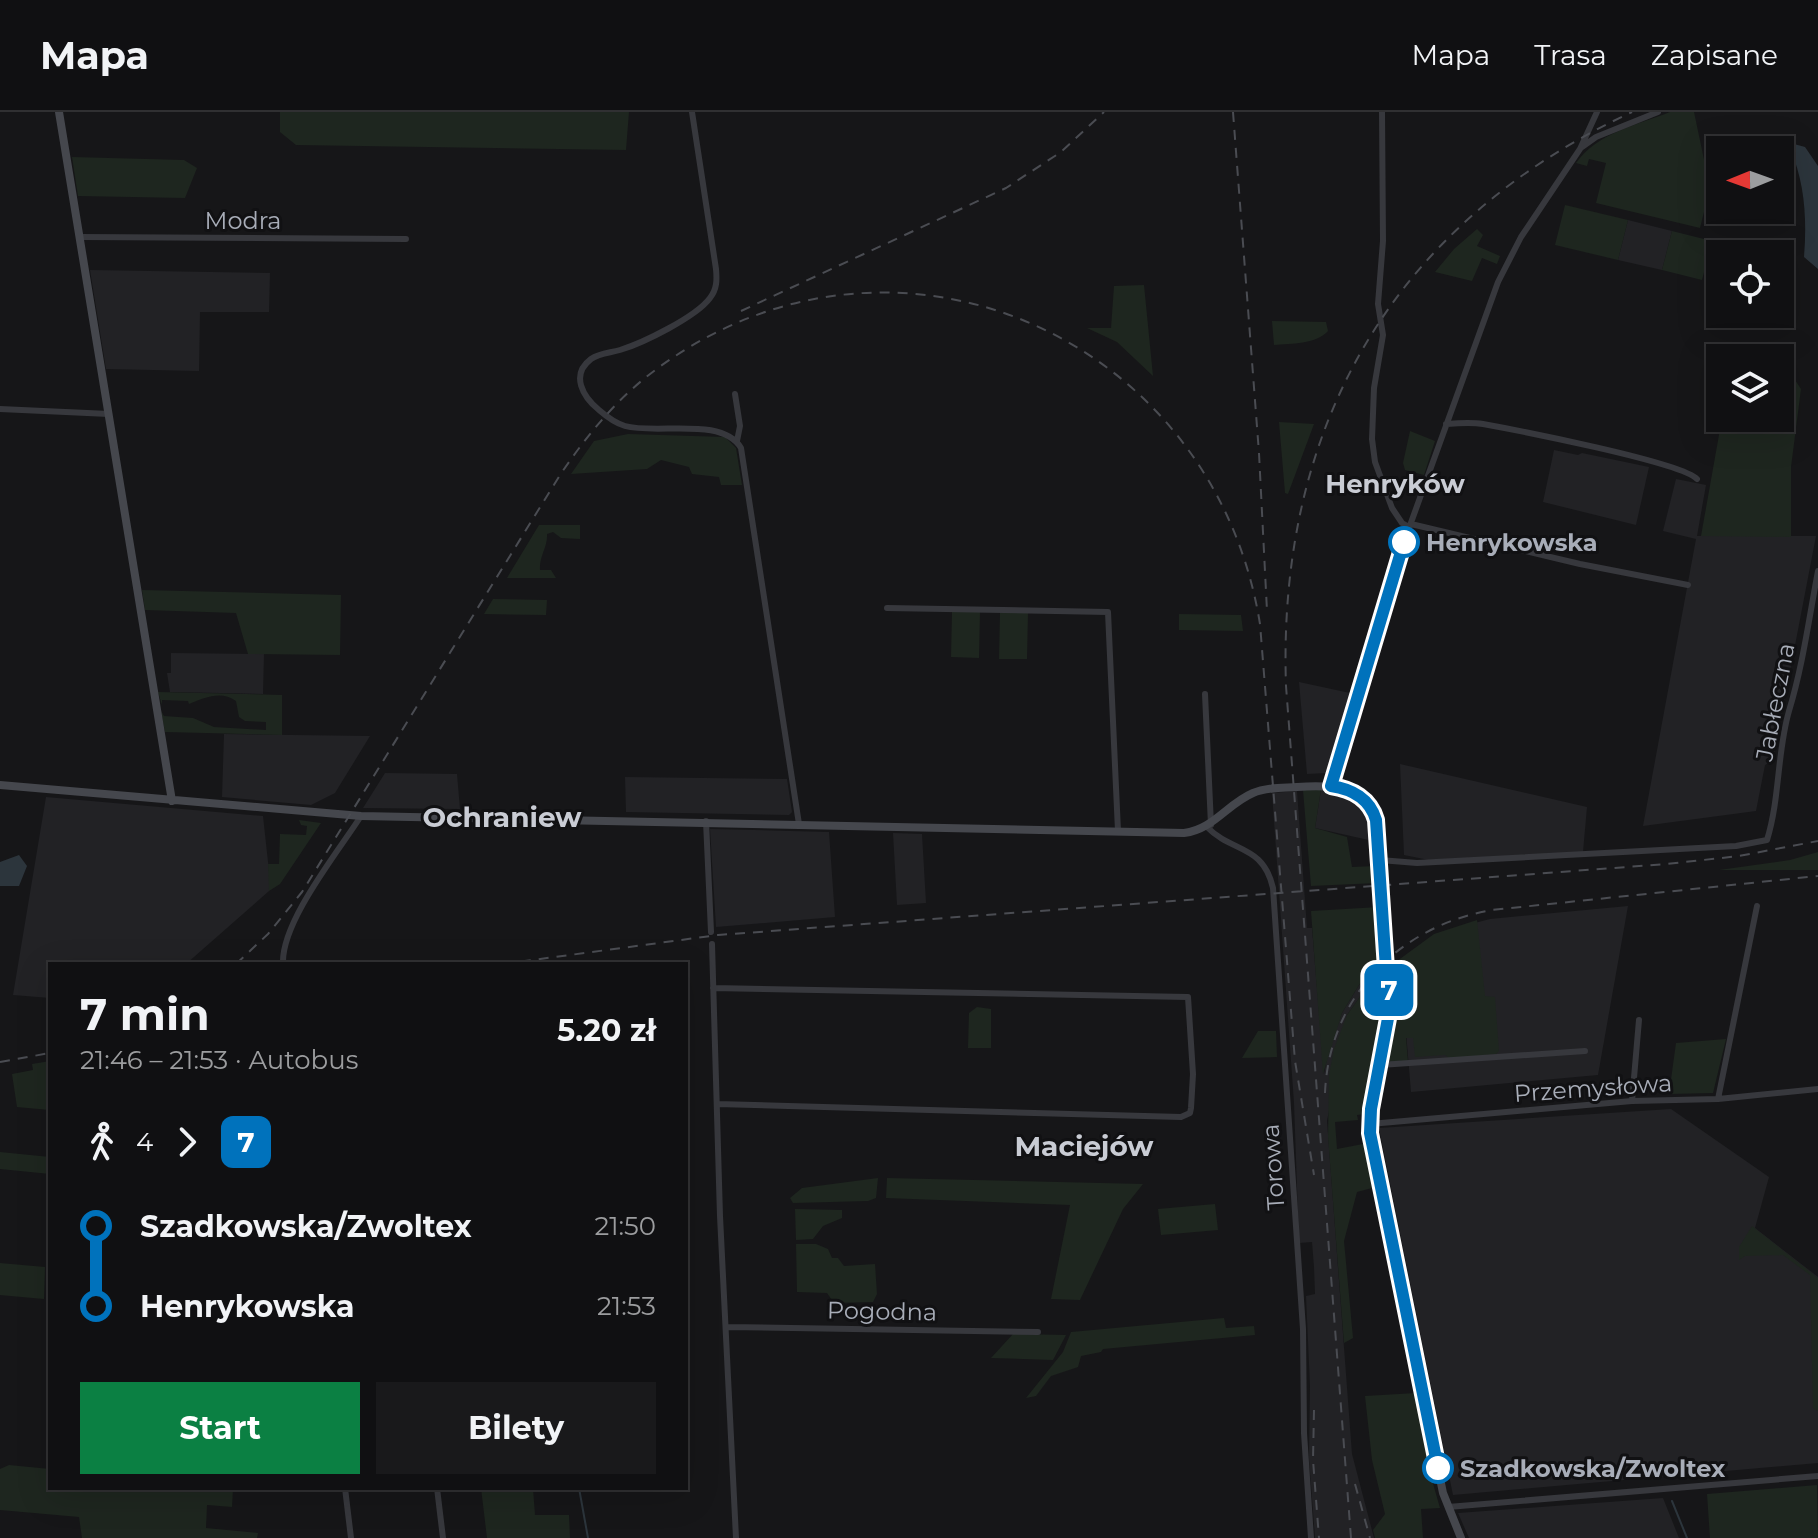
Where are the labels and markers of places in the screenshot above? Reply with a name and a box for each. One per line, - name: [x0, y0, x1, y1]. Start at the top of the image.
- marker: Henrykowska: [1389, 527, 1419, 557]
- place label: Henrykowska: [1426, 528, 1598, 557]
- marker: Szadkowska/Zwoltex: [1423, 1453, 1453, 1483]
- place label: Szadkowska/Zwoltex: [1460, 1454, 1726, 1483]

